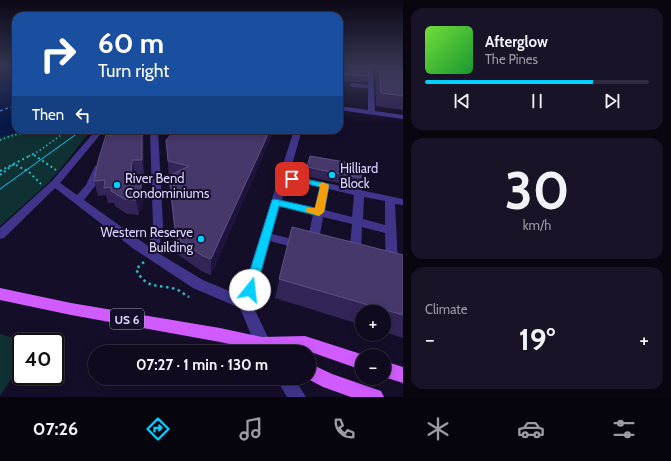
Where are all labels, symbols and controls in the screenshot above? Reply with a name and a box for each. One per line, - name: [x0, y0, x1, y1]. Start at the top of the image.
- text: 60 m: [98, 26, 164, 60]
- icon: right: [32, 28, 84, 80]
- text: Afterglow: [485, 33, 548, 51]
- text: The Pines: [485, 51, 538, 67]
- text: Turn right: [98, 60, 169, 82]
- icon: previous: [451, 90, 473, 112]
- icon: pause: [526, 90, 548, 112]
- icon: next: [601, 90, 623, 112]
- icon: left: [72, 104, 94, 126]
- text: Then: [32, 106, 64, 124]
- text: 30: [505, 159, 569, 222]
- place label: Hilliard Block: [340, 160, 378, 191]
- pin: [275, 162, 309, 196]
- icon: arrive: [281, 168, 303, 190]
- place label: River Bend Condominiums: [125, 170, 210, 201]
- marker: Hilliard Block: [327, 170, 337, 180]
- marker: River Bend Condominiums: [112, 180, 122, 190]
- text: km/h: [523, 217, 551, 233]
- place label: Western Reserve Building: [101, 224, 194, 255]
- marker: Western Reserve Building: [196, 234, 206, 244]
- position arrow: [229, 269, 271, 311]
- text: Climate: [425, 301, 467, 317]
- map controls: [355, 305, 391, 385]
- button: +: [355, 305, 391, 341]
- road number: US 6: [110, 309, 144, 329]
- text: 19°: [519, 321, 555, 358]
- text: −: [425, 326, 435, 353]
- text: +: [639, 326, 649, 353]
- speed limit sign: 40: [12, 333, 64, 385]
- button: −: [355, 349, 391, 385]
- text: 07:27 · 1 min · 130 m: [136, 356, 268, 374]
- icon: directions: [144, 415, 172, 443]
- icon: music: [237, 415, 265, 443]
- icon: phone: [330, 415, 358, 443]
- icon: climate: [424, 415, 452, 443]
- icon: car: [517, 415, 545, 443]
- icon: filters: [610, 415, 638, 443]
- text: 07:26: [33, 418, 78, 440]

